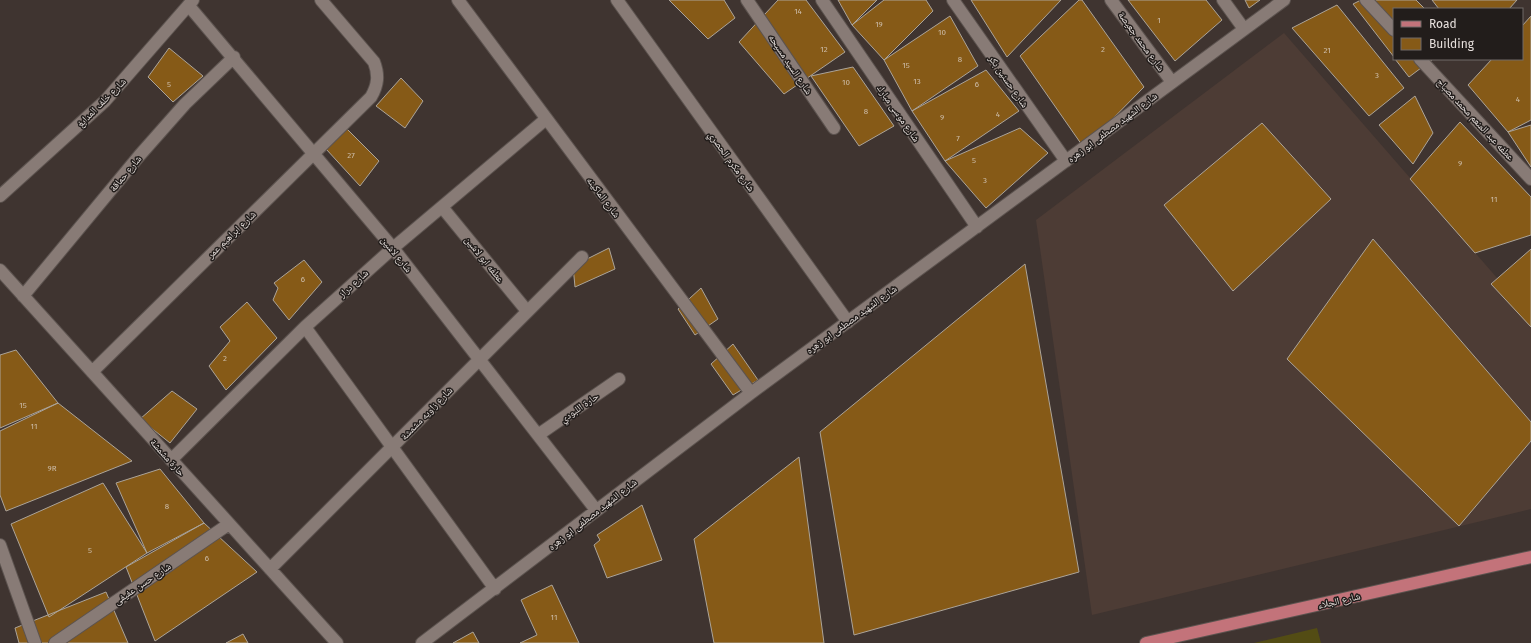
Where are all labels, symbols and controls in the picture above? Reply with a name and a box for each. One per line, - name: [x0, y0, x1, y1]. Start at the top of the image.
- house number: 14: [794, 7, 803, 16]
- legend: [1393, 8, 1523, 60]
- street label: شارع محمد جعيصة: [1116, 9, 1167, 74]
- house number: 1: [1157, 16, 1161, 25]
- text: Road: [1429, 17, 1457, 31]
- house number: 19: [875, 20, 883, 29]
- house number: 10: [938, 28, 946, 37]
- street label: شارع السيد مسيحه: [766, 32, 815, 97]
- text: Building: [1429, 37, 1475, 51]
- house number: 12: [820, 45, 828, 54]
- house number: 2: [1101, 45, 1105, 54]
- house number: 21: [1323, 46, 1331, 55]
- street label: شارع حسنين بكر: [985, 52, 1031, 110]
- house number: 8: [958, 55, 963, 64]
- house number: 15: [902, 61, 910, 70]
- house number: 3: [1375, 71, 1379, 80]
- street label: شارع خلف المدابغ: [75, 75, 129, 130]
- street label: عطفه عبد المنعم محمد مصباح: [1433, 76, 1517, 164]
- house number: 13: [913, 77, 921, 86]
- house number: 10: [842, 78, 850, 87]
- house number: 5: [167, 80, 171, 89]
- house number: 6: [975, 80, 979, 89]
- street label: شارع موسى مبارك: [874, 83, 922, 145]
- street label: شارع الشهيد مصطفى ابو زهره: [1065, 90, 1160, 165]
- house number: 4: [1516, 95, 1521, 104]
- house number: 8: [864, 107, 869, 116]
- house number: 4: [996, 110, 1001, 119]
- house number: 9: [940, 113, 944, 122]
- street label: شارع مكرم الحصري: [704, 129, 757, 195]
- house number: 7: [956, 134, 960, 143]
- house number: 27: [347, 151, 355, 160]
- street label: شارع حماقة: [107, 153, 145, 194]
- house number: 5: [972, 156, 976, 165]
- house number: 9: [1458, 159, 1462, 168]
- street label: شارع الماكينه: [584, 175, 623, 221]
- house number: 3: [983, 176, 987, 185]
- house number: 11: [1491, 195, 1497, 204]
- street label: شارع ابراهيم عمر: [204, 208, 260, 262]
- street label: شارع لاشين: [378, 234, 415, 275]
- street label: عطفه ابو لاشين: [462, 234, 507, 285]
- street label: شارع دراز: [336, 267, 371, 301]
- house number: 6: [301, 275, 305, 284]
- street label: شارع الشهيد مصطفى ابو زهره: [804, 283, 900, 357]
- house number: 2: [223, 354, 227, 363]
- street label: شارع زاويه مشمشة: [398, 384, 456, 443]
- street label: حارة اللبودي: [558, 390, 603, 427]
- house number: 15: [19, 401, 27, 410]
- house number: 11: [31, 422, 37, 431]
- street label: حارة مشمشة: [147, 437, 188, 479]
- house number: 9R: [47, 464, 57, 473]
- street label: شارع الشهيد مصطفى ابو زهره: [546, 476, 640, 553]
- house number: 8: [165, 502, 170, 511]
- house number: 5: [88, 546, 92, 555]
- house number: 6: [205, 554, 209, 563]
- street label: شارع حسن عفيفى: [112, 560, 174, 607]
- street label: شارع الجلاء: [1317, 590, 1362, 612]
- house number: 11: [551, 613, 557, 622]

